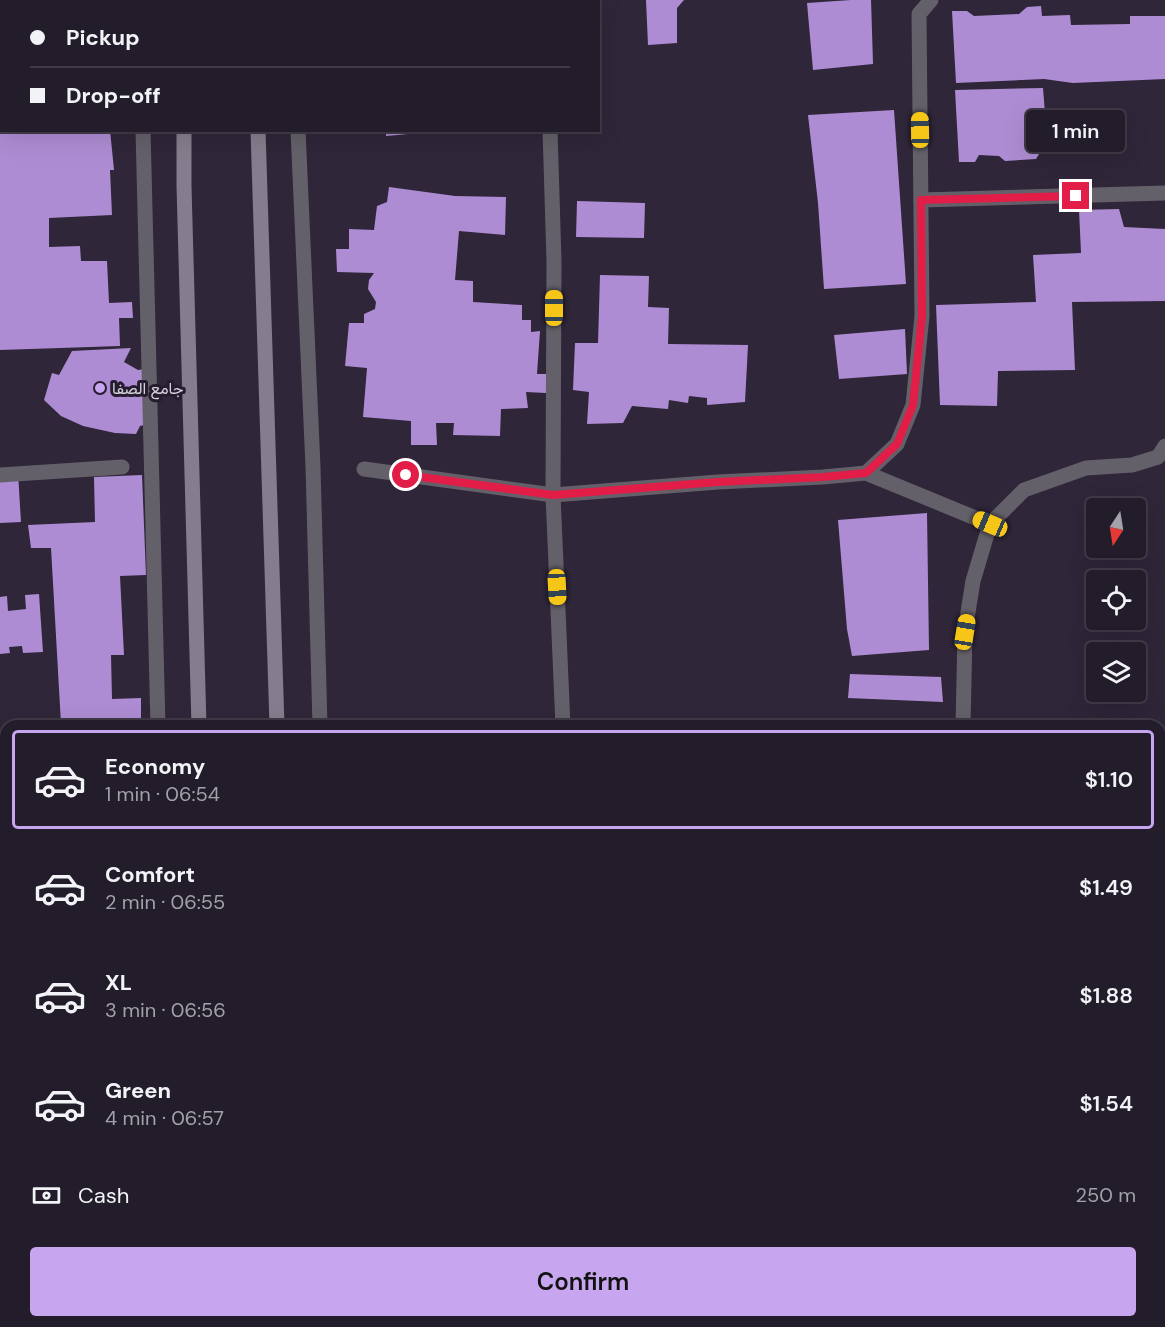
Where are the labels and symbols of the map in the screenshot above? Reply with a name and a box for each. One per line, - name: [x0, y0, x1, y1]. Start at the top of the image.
- callout: 1 min: [1026, 109, 1126, 151]
- car: [911, 112, 929, 148]
- route end: [1062, 182, 1089, 209]
- car: [545, 290, 563, 326]
- place label: جامع الصفا: [112, 378, 184, 400]
- marker: جامع الصفا: [93, 381, 107, 395]
- route start: [392, 461, 419, 488]
- north arrow: [1086, 498, 1146, 558]
- car: [970, 509, 1010, 539]
- car: [547, 569, 567, 605]
- car: [953, 613, 977, 651]

